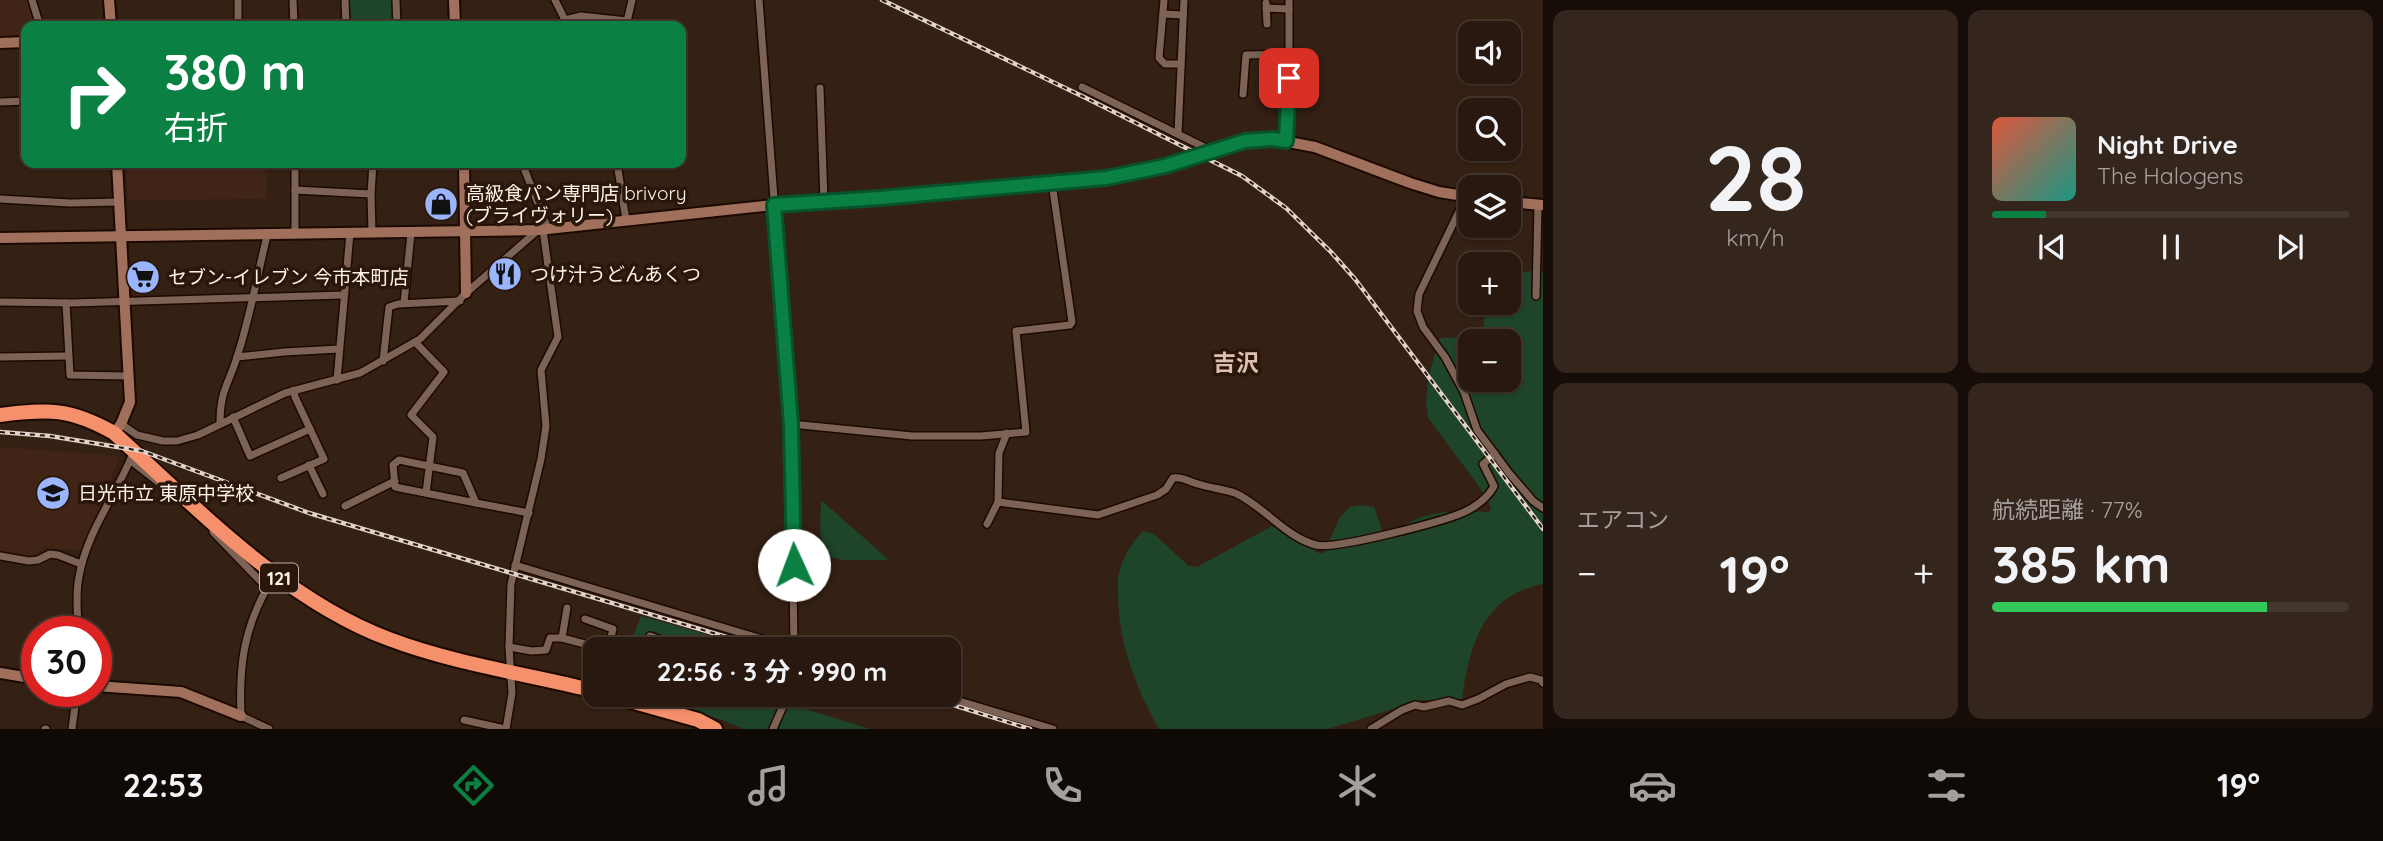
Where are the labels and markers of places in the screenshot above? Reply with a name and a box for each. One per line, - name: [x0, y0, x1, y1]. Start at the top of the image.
- pin: [1259, 48, 1319, 108]
- place label: 高級食パン専門店 brivory (ブライヴォリー): [466, 181, 687, 227]
- shop icon: 高級食パン専門店 brivory (ブライヴォリー): [422, 185, 460, 223]
- restaurant icon: つけ汁うどんあくつ: [486, 255, 524, 293]
- supermarket icon: セブン-イレブン 今市本町店: [124, 258, 162, 296]
- place label: つけ汁うどんあくつ: [530, 262, 701, 286]
- place label: セブン-イレブン 今市本町店: [168, 265, 409, 289]
- school or university icon: 日光市立 東原中学校: [34, 474, 72, 512]
- place label: 日光市立 東原中学校: [78, 481, 254, 505]

